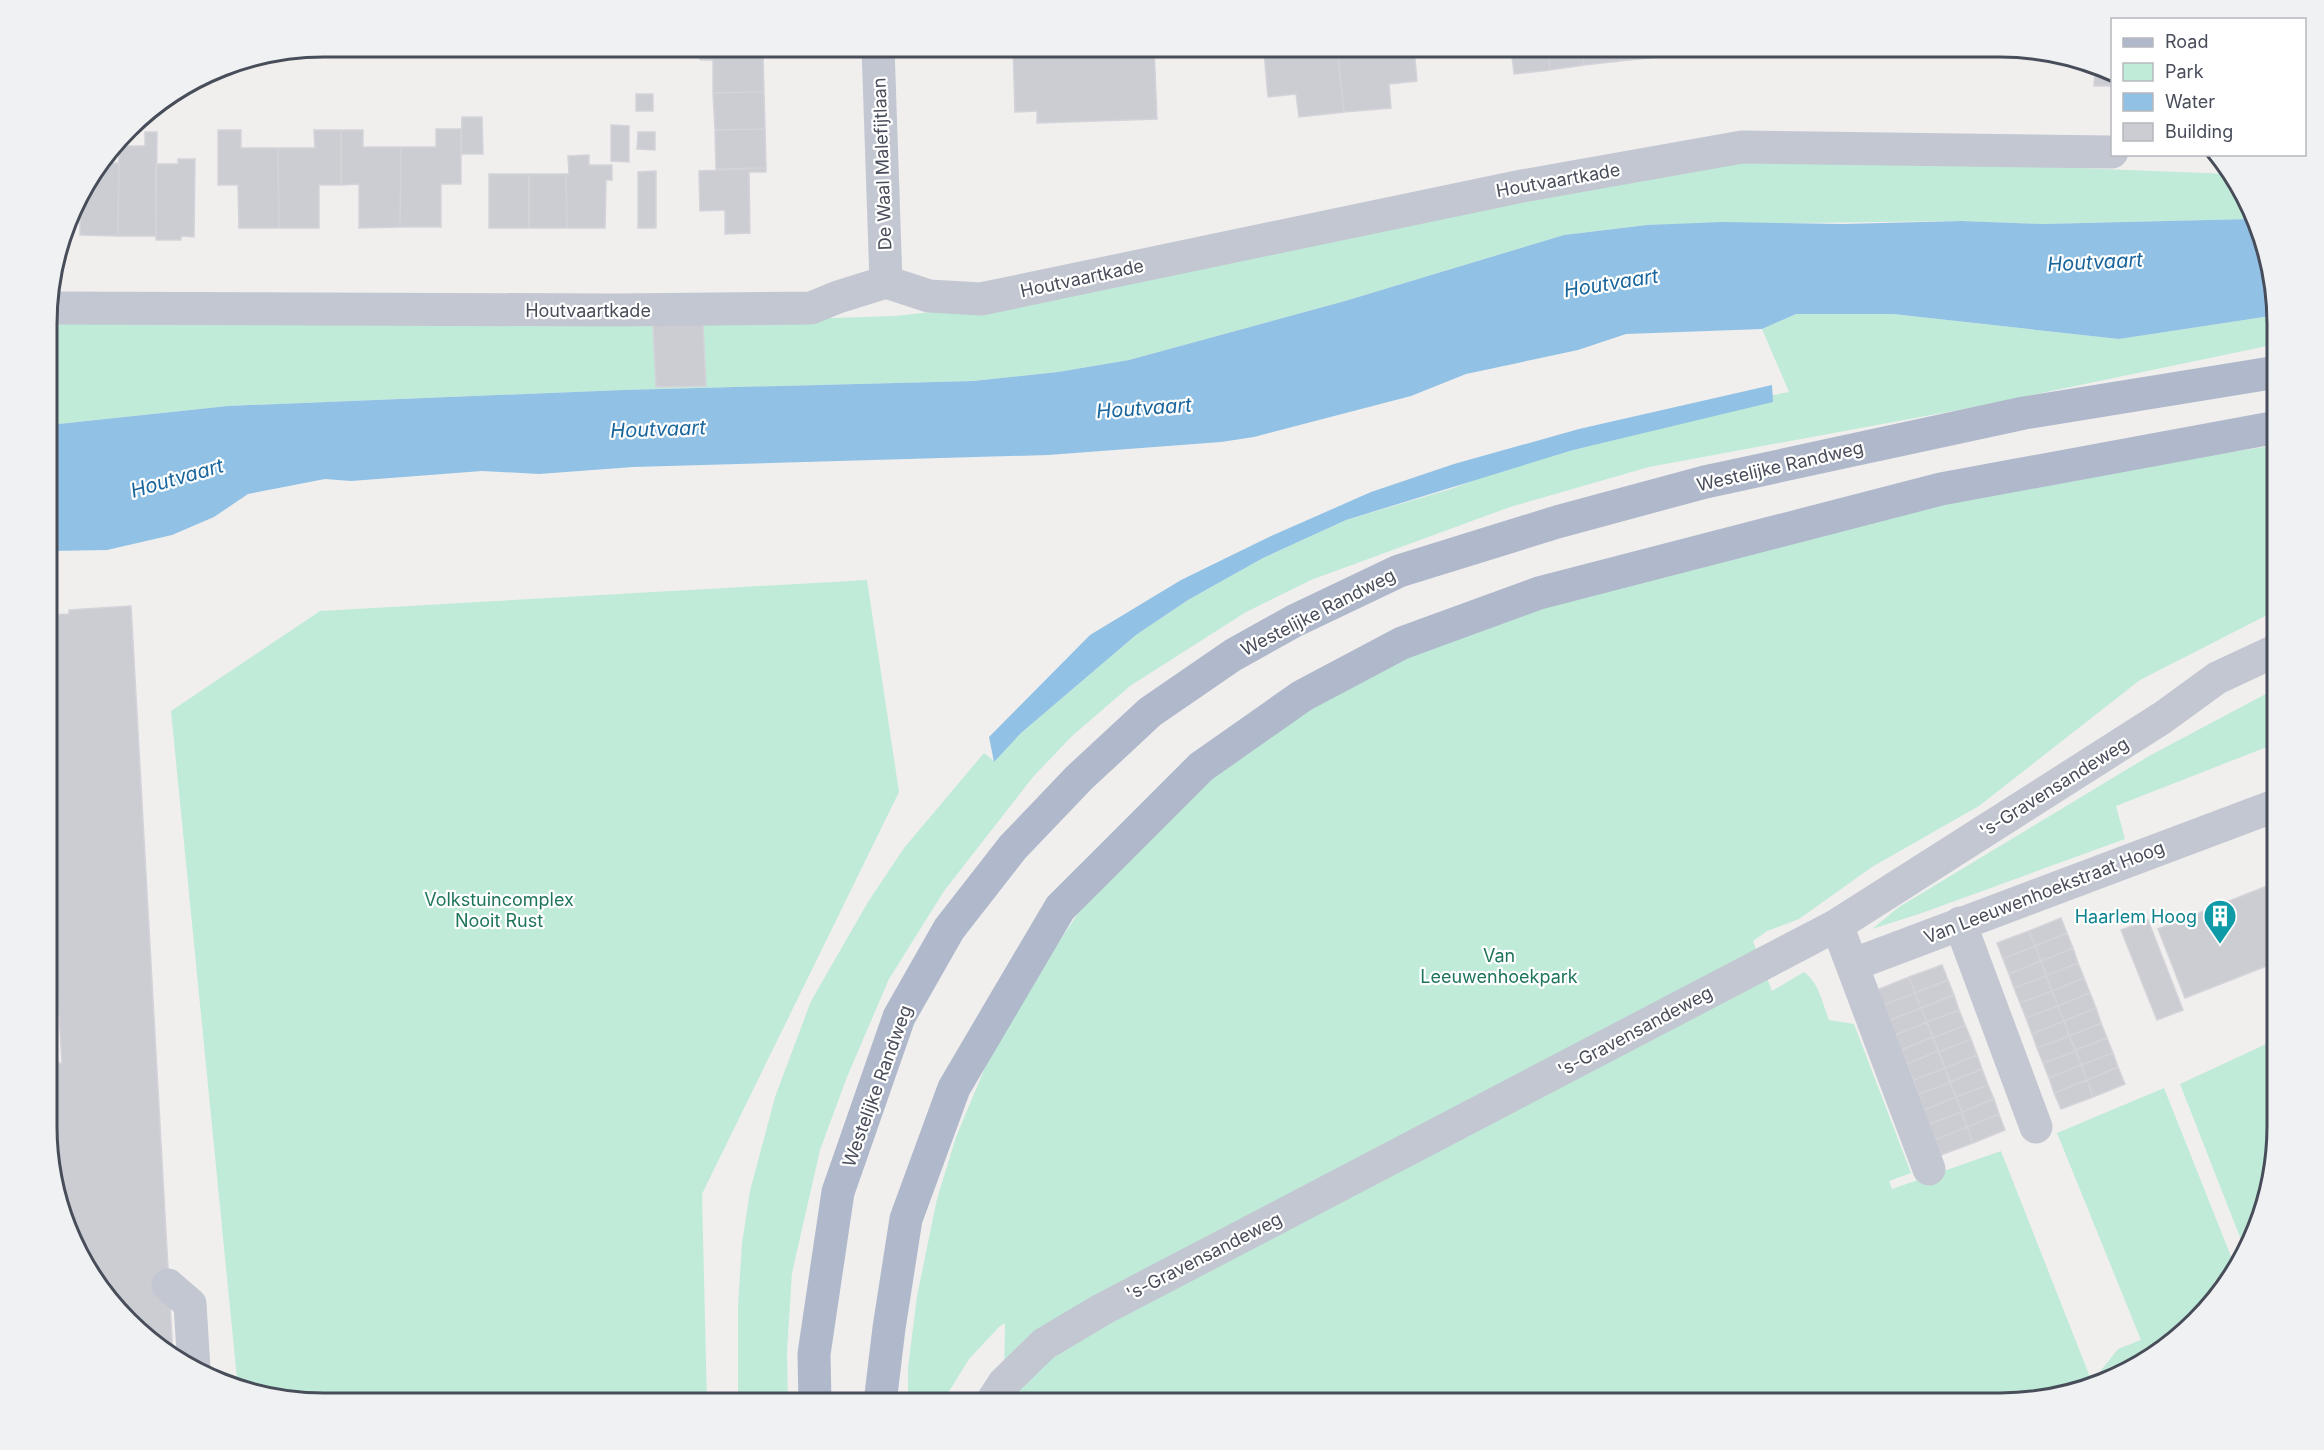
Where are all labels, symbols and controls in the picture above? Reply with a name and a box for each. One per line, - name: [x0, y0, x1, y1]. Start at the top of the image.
- legend: [2111, 18, 2306, 156]
- text: Road: [2165, 31, 2208, 52]
- text: Park: [2165, 61, 2204, 82]
- street label: De Waal Malefijtlaan: [868, 77, 896, 251]
- text: Water: [2165, 91, 2215, 112]
- text: Building: [2165, 121, 2233, 142]
- street label: Houtvaartkade: [1494, 159, 1622, 201]
- water label: Houtvaart: [2047, 247, 2144, 276]
- street label: Houtvaartkade: [1018, 255, 1146, 301]
- water label: Houtvaart: [1562, 264, 1660, 302]
- street label: Houtvaartkade: [525, 300, 651, 321]
- water label: Houtvaart: [1096, 393, 1193, 423]
- water label: Houtvaart: [610, 415, 707, 443]
- street label: Westelijke Randweg: [1695, 437, 1865, 495]
- water label: Houtvaart: [128, 453, 227, 503]
- street label: Westelijke Randweg: [1237, 564, 1399, 660]
- street label: 's-Gravensandeweg: [1976, 733, 2132, 841]
- street label: Van Leeuwenhoekstraat Hoog: [1921, 836, 2167, 948]
- park label: Volkstuincomplex Nooit Rust: [424, 889, 574, 931]
- building icon: Haarlem Hoog: [2202, 898, 2238, 945]
- place label: Haarlem Hoog: [2075, 906, 2197, 927]
- park label: Van Leeuwenhoekpark: [1420, 945, 1578, 987]
- street label: 's-Gravensandeweg: [1554, 981, 1716, 1081]
- street label: Westelijke Randweg: [838, 1002, 916, 1170]
- street label: 's-Gravensandeweg: [1123, 1208, 1285, 1304]

